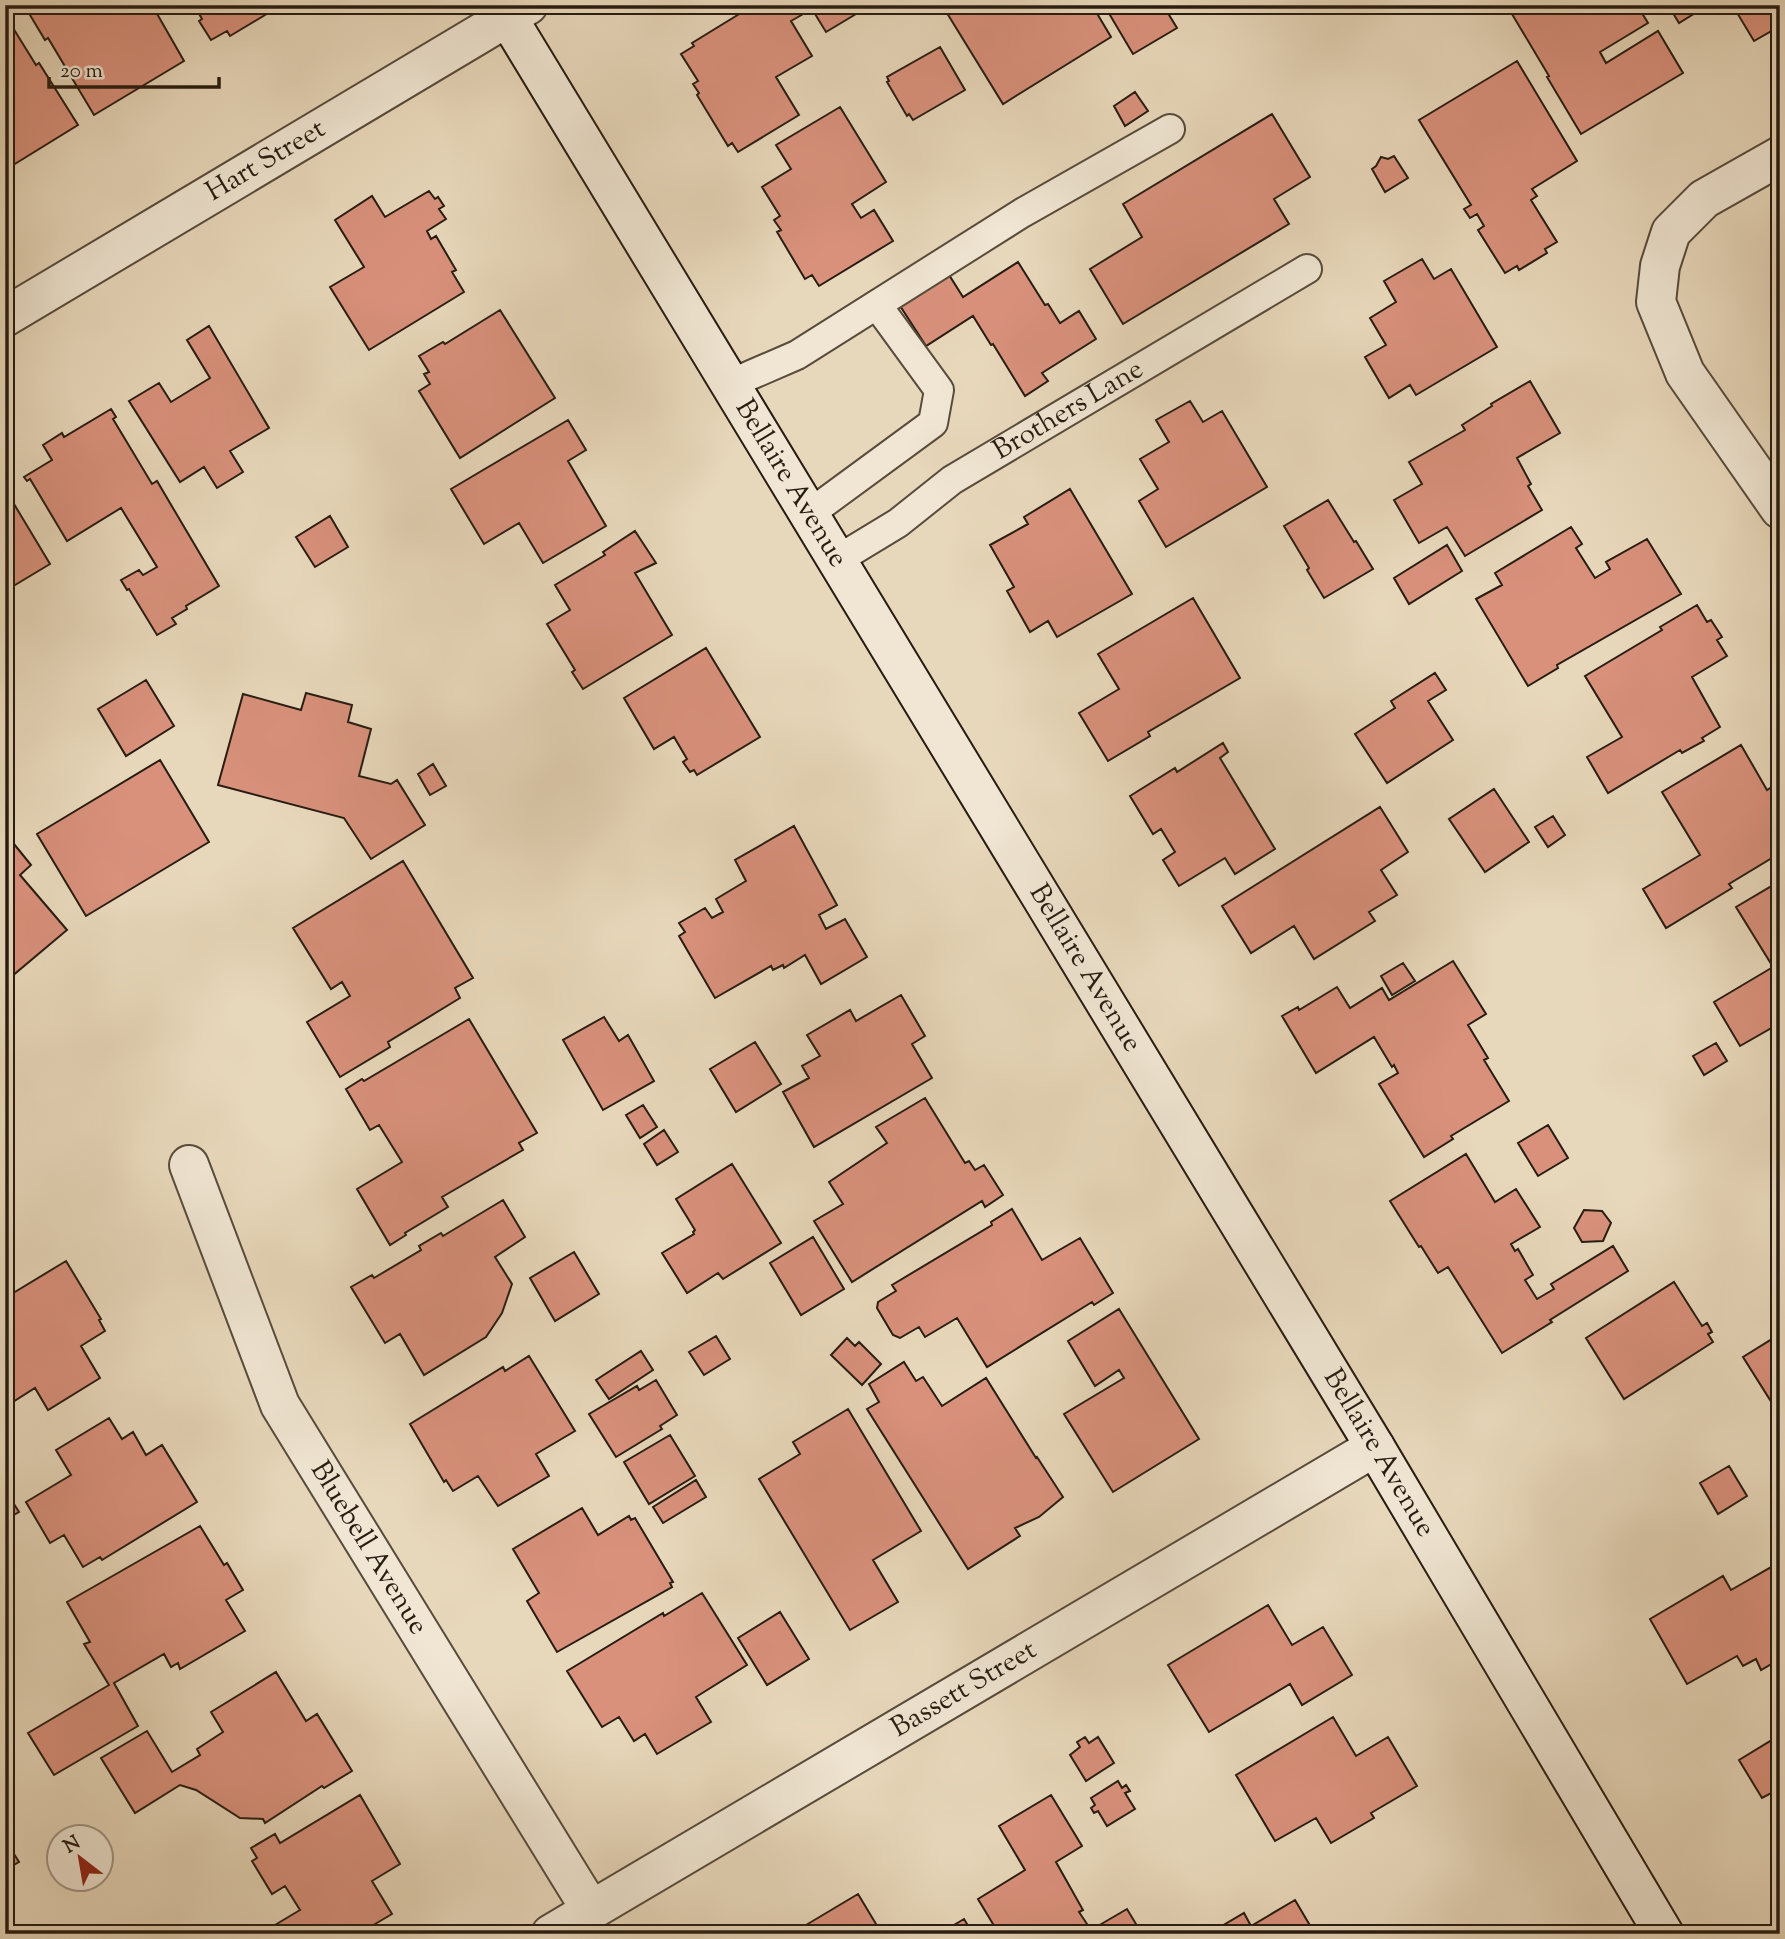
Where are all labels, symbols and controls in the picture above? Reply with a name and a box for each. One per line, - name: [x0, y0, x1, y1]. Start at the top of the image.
- scale bar: [49, 46, 219, 90]
- text: 20 m: [60, 57, 103, 87]
- street label: Hart Street: [199, 110, 334, 213]
- street label: Brothers Lane: [986, 350, 1151, 471]
- street label: Bellaire Avenue: [724, 392, 857, 575]
- street label: Bellaire Avenue: [1018, 877, 1151, 1060]
- street label: Bellaire Avenue: [1312, 1362, 1444, 1545]
- street label: Bluebell Avenue: [299, 1454, 437, 1643]
- street label: Bassett Street: [884, 1631, 1045, 1748]
- north arrow: [46, 1824, 116, 1894]
- text: N: [59, 1830, 86, 1861]

